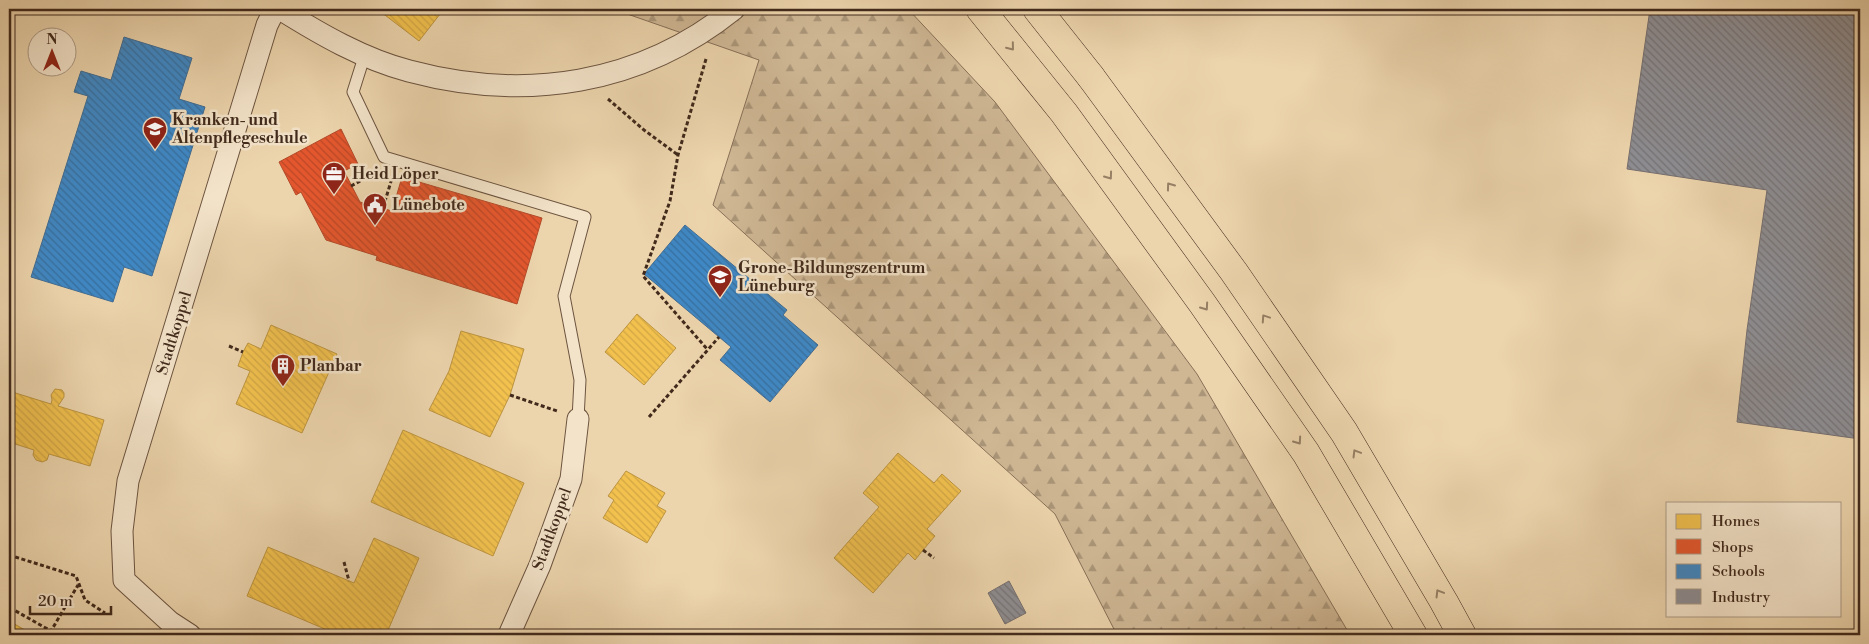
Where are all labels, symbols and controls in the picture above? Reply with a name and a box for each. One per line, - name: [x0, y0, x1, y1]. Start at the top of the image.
- north arrow: [28, 28, 78, 78]
- text: N: [46, 31, 58, 49]
- one-way arrow: [1005, 41, 1013, 50]
- place label: Kranken- und Altenpflegeschule: [171, 110, 308, 148]
- school or university icon: Kranken- und Altenpflegeschule: [142, 116, 168, 150]
- office icon: Heid Löper: [321, 161, 347, 195]
- place label: Heid Löper: [352, 164, 439, 184]
- one-way arrow: [1103, 170, 1112, 180]
- one-way arrow: [1168, 183, 1176, 192]
- public building icon: Lünebote: [362, 192, 388, 226]
- place label: Lünebote: [392, 195, 465, 215]
- place label: Grone-Bildungszentrum Lüneburg: [738, 258, 926, 296]
- school or university icon: Grone-Bildungszentrum Lüneburg: [707, 264, 733, 298]
- street label: Stadtkoppel: [152, 289, 196, 377]
- one-way arrow: [1199, 302, 1208, 311]
- one-way arrow: [1262, 314, 1271, 324]
- building icon: Planbar: [270, 353, 296, 387]
- place label: Planbar: [300, 356, 362, 376]
- one-way arrow: [1292, 435, 1301, 445]
- one-way arrow: [1352, 449, 1362, 458]
- street label: Stadtkoppel: [528, 485, 576, 573]
- legend: [1666, 502, 1842, 616]
- text: Homes: [1712, 512, 1760, 531]
- text: Shops: [1712, 538, 1753, 557]
- text: Schools: [1712, 562, 1765, 581]
- scale bar: [30, 584, 111, 616]
- text: Industry: [1712, 588, 1771, 607]
- one-way arrow: [1435, 589, 1445, 598]
- text: 20 m: [38, 592, 73, 611]

